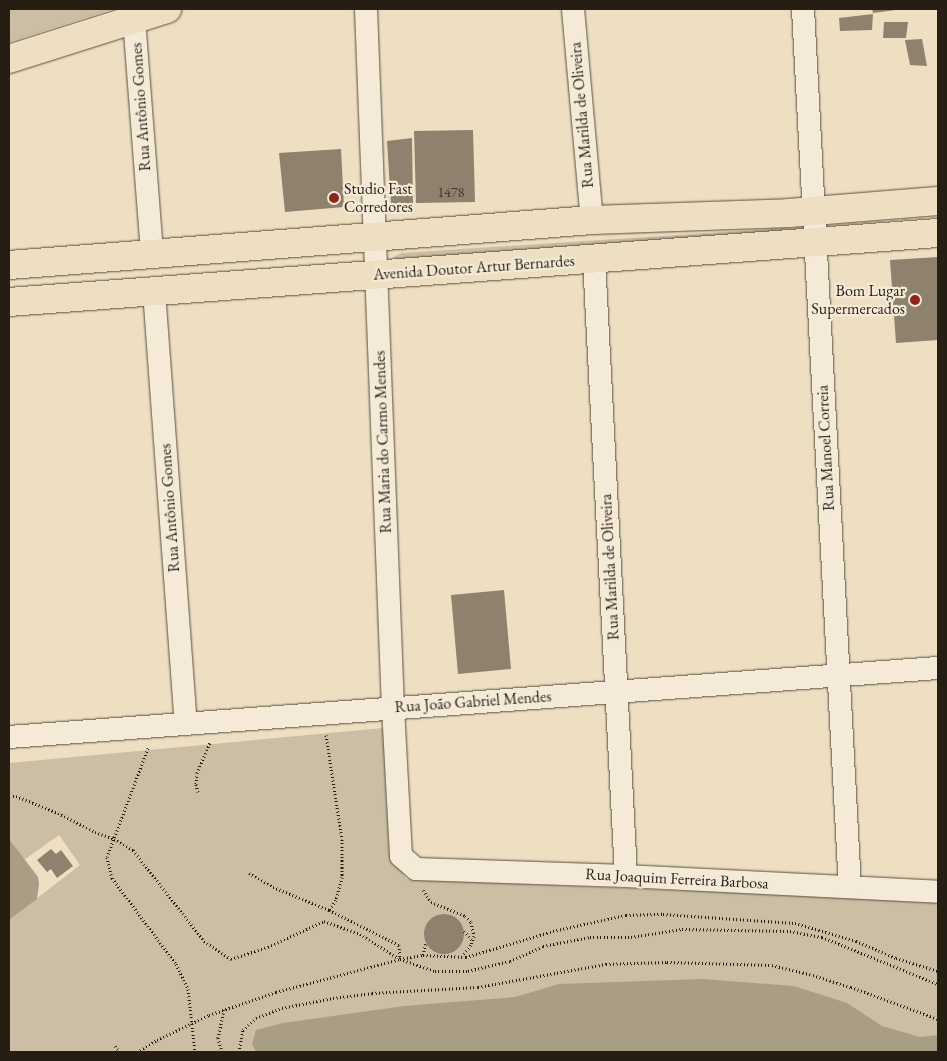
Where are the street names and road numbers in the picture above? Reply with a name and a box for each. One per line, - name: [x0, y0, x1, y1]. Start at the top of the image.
- street label: Rua Marilda de Oliveira: [566, 41, 598, 189]
- street label: Rua Antônio Gomes: [127, 42, 155, 172]
- street label: Avenida Doutor Artur Bernardes: [373, 251, 575, 285]
- street label: Rua Maria do Carmo Mendes: [370, 350, 396, 534]
- street label: Rua Manoel Correia: [813, 385, 839, 511]
- street label: Rua Antônio Gomes: [156, 443, 184, 573]
- street label: Rua Marilda de Oliveira: [597, 493, 623, 641]
- street label: Rua João Gabriel Mendes: [394, 687, 552, 717]
- street label: Rua Joaquim Ferreira Barbosa: [585, 865, 769, 893]

